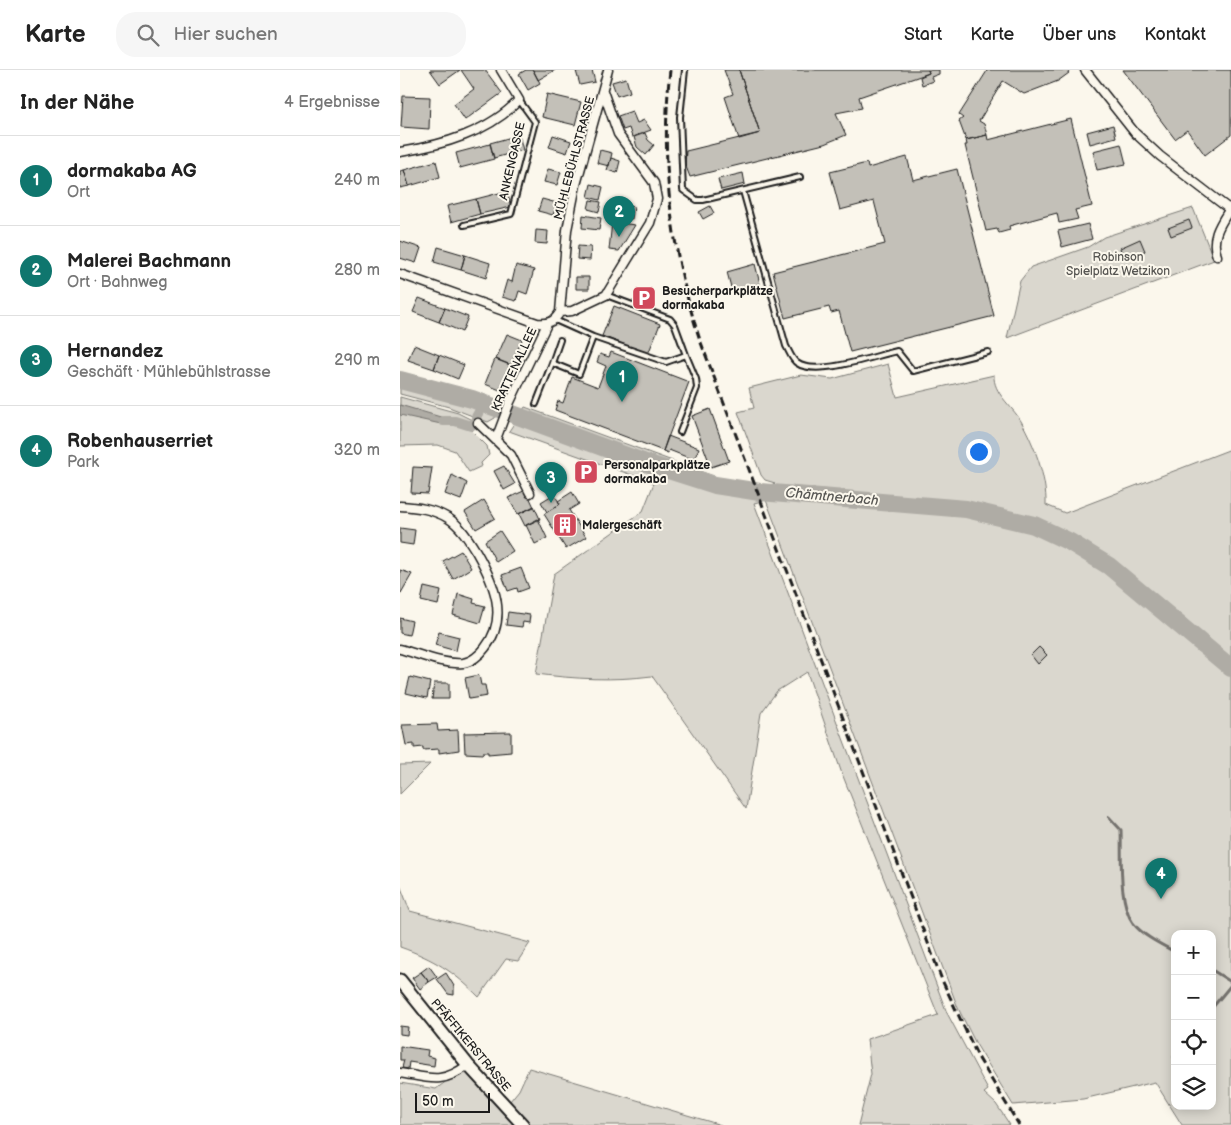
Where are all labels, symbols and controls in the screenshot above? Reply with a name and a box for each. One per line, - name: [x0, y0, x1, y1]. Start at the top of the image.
- search box: [116, 12, 466, 57]
- text: Karte: [25, 20, 86, 49]
- icon: search: [134, 21, 162, 49]
- text: Hier suchen: [174, 23, 278, 46]
- text: Start: [904, 24, 942, 45]
- text: Karte: [970, 24, 1014, 45]
- text: Über uns: [1042, 24, 1116, 45]
- text: Kontakt: [1144, 24, 1206, 45]
- text: In der Nähe: [20, 90, 134, 115]
- text: 4 Ergebnisse: [284, 93, 380, 112]
- street label: MÜHLEBÜHLSTRASSE: [550, 94, 598, 222]
- street label: ANKENGASSE: [496, 121, 529, 202]
- text: dormakaba AG: [67, 160, 197, 183]
- text: 1: [33, 171, 39, 190]
- text: 240 m: [334, 171, 380, 190]
- text: Ort: [67, 183, 90, 202]
- pin: 2: [603, 196, 635, 237]
- text: Malerei Bachmann: [67, 250, 231, 273]
- park label: Robinson Spielplatz Wetzikon: [1066, 250, 1170, 279]
- text: 2: [31, 261, 41, 280]
- text: 280 m: [334, 261, 380, 280]
- text: Ort · Bahnweg: [67, 273, 168, 292]
- place label: Besucherparkplätze dormakaba: [662, 284, 773, 313]
- parking icon: Besucherparkplätze dormakaba: [631, 285, 657, 311]
- street label: KRATTENALLEE: [488, 325, 540, 413]
- text: Hernandez: [67, 340, 163, 363]
- text: 3: [31, 351, 41, 370]
- text: 290 m: [334, 351, 380, 370]
- pin: 1: [606, 361, 638, 402]
- text: Geschäft · Mühlebühlstrasse: [67, 363, 271, 382]
- text: Robenhauserriet: [67, 430, 213, 453]
- your location: [966, 439, 992, 465]
- text: 4: [31, 441, 41, 460]
- text: 320 m: [334, 441, 380, 460]
- text: Park: [67, 453, 99, 472]
- place label: Personalparkplätze dormakaba: [604, 458, 710, 487]
- parking icon: Personalparkplätze dormakaba: [573, 459, 599, 485]
- pin: 3: [535, 462, 567, 503]
- water label: Chämtnerbach: [785, 484, 879, 509]
- building icon: Malergeschäft: [552, 512, 578, 538]
- place label: Malergeschäft: [582, 518, 662, 533]
- pin: 4: [1145, 858, 1177, 899]
- map controls: [1171, 930, 1216, 1110]
- button: +: [1171, 930, 1216, 975]
- button: −: [1171, 975, 1216, 1020]
- street label: PFÄFFIKERSTRASSE: [428, 995, 515, 1095]
- button: locate: [1171, 1020, 1216, 1065]
- button: layers: [1171, 1065, 1216, 1110]
- scale bar: [415, 1090, 490, 1113]
- text: 50 m: [422, 1093, 454, 1110]

